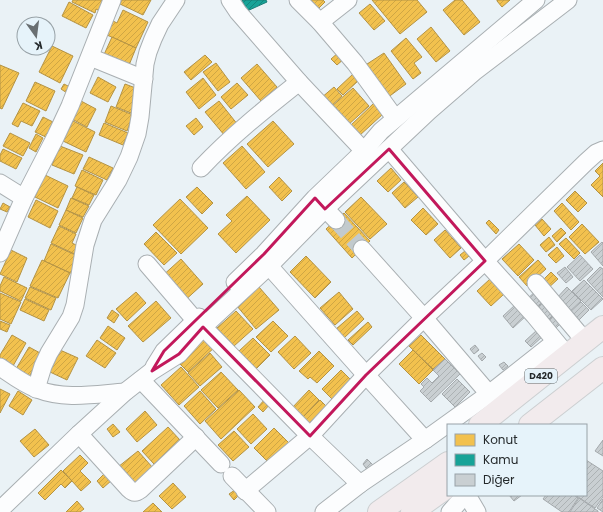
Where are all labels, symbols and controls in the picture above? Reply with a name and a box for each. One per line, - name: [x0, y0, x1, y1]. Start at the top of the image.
- north arrow: [16, 16, 56, 56]
- text: K: [32, 37, 44, 54]
- road number: D420: [525, 369, 557, 383]
- legend: [447, 424, 587, 496]
- text: Konut: [483, 431, 518, 448]
- text: Kamu: [483, 451, 518, 468]
- text: Diğer: [483, 471, 515, 488]

